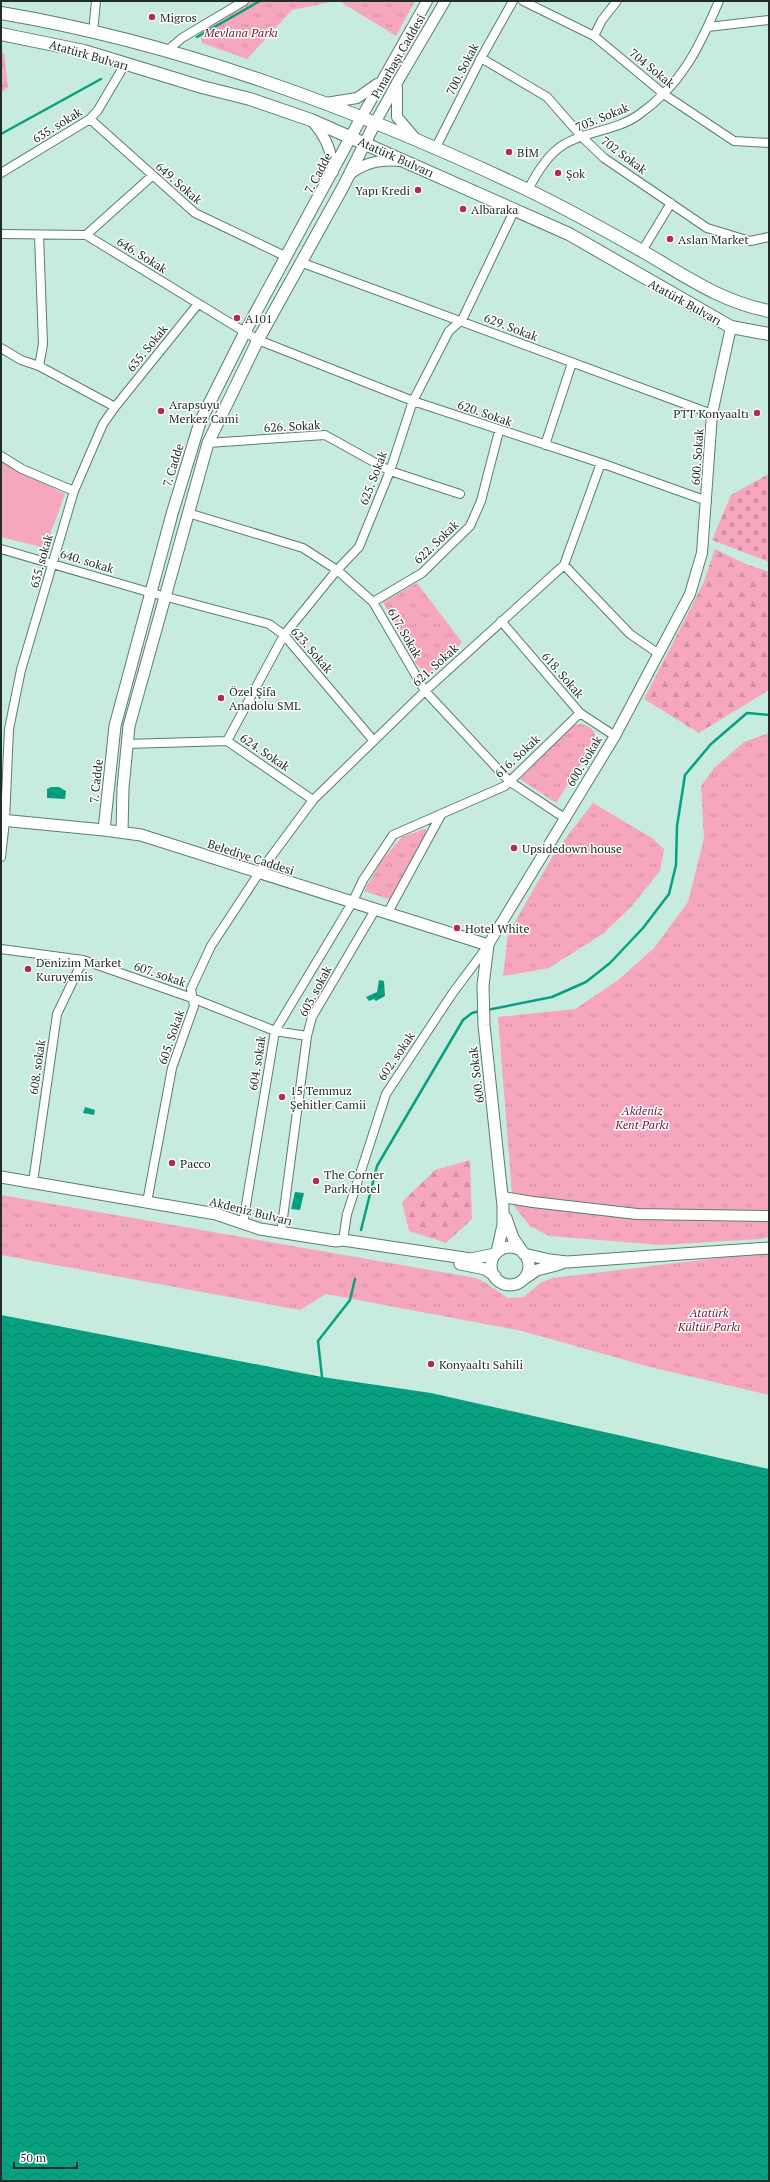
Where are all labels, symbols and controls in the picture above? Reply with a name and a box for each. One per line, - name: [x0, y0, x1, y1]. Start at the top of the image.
- place label: Migros: [160, 10, 197, 25]
- street label: Pınarbaşı Caddesi: [368, 11, 428, 101]
- marker: Migros: [147, 12, 157, 22]
- park label: Mevlana Parkı: [203, 25, 278, 40]
- street label: Atatürk Bulvarı: [48, 37, 131, 74]
- street label: 700. Sokak: [442, 40, 482, 98]
- street label: 704 Sokak: [626, 45, 678, 91]
- street label: 703. Sokak: [573, 99, 632, 135]
- street label: 635. sokak: [30, 104, 85, 146]
- street label: 702 Sokak: [598, 133, 651, 178]
- street label: Atatürk Bulvarı: [356, 134, 437, 181]
- place label: BİM: [517, 145, 540, 160]
- marker: BİM: [504, 147, 514, 157]
- street label: 7. Cadde: [301, 150, 335, 196]
- street label: 649. Sokak: [153, 159, 206, 208]
- place label: Şok: [566, 166, 586, 181]
- marker: Şok: [553, 168, 563, 178]
- place label: Yapı Kredi: [355, 183, 410, 198]
- marker: Yapı Kredi: [413, 185, 423, 195]
- place label: Albaraka: [471, 202, 518, 217]
- marker: Albaraka: [458, 204, 468, 214]
- place label: Aslan Market: [678, 232, 749, 247]
- street label: 646. Sokak: [114, 234, 171, 277]
- marker: Aslan Market: [665, 234, 675, 244]
- street label: Atatürk Bulvarı: [646, 276, 725, 328]
- street label: 629. Sokak: [482, 310, 541, 344]
- place label: A101: [245, 311, 272, 326]
- marker: A101: [232, 313, 242, 323]
- street label: 635. Sokak: [123, 321, 171, 375]
- place label: Arapsuyu Merkez Cami: [169, 397, 239, 426]
- street label: 620. Sokak: [456, 397, 515, 430]
- marker: Arapsuyu Merkez Cami: [156, 406, 166, 416]
- place label: PTT Konyaaltı: [673, 406, 749, 421]
- marker: PTT Konyaaltı: [752, 408, 762, 418]
- street label: 626. Sokak: [263, 417, 321, 435]
- street label: 600. Sokak: [688, 428, 707, 486]
- street label: 7. Cadde: [159, 442, 187, 488]
- street label: 625. Sokak: [356, 448, 390, 507]
- street label: 622. Sokak: [410, 516, 462, 567]
- street label: 635. sokak: [26, 532, 56, 590]
- street label: 640. sokak: [58, 546, 116, 576]
- street label: 617. Sokak: [385, 605, 426, 661]
- street label: 623. Sokak: [288, 624, 337, 677]
- street label: 621. Sokak: [409, 640, 462, 689]
- street label: 618. Sokak: [539, 649, 588, 702]
- place label: Özel Şifa Anadolu SML: [229, 684, 301, 713]
- marker: Özel Şifa Anadolu SML: [216, 693, 226, 703]
- street label: 624. Sokak: [237, 730, 293, 774]
- street label: 616. Sokak: [491, 731, 543, 781]
- street label: 600. Sokak: [563, 732, 605, 789]
- street label: 7. Cadde: [86, 758, 106, 804]
- street label: Belediye Caddesi: [206, 836, 297, 878]
- place label: Upsidedown house: [522, 841, 622, 856]
- marker: Upsidedown house: [509, 843, 519, 853]
- place label: Hotel White: [465, 921, 530, 936]
- marker: Hotel White: [452, 923, 462, 933]
- place label: Denizim Market Kuruyemis: [36, 955, 122, 984]
- street label: 607. sokak: [132, 958, 189, 990]
- street label: 603. sokak: [295, 962, 335, 1019]
- marker: Denizim Market Kuruyemis: [23, 964, 33, 974]
- street label: 605. Sokak: [155, 1007, 188, 1066]
- street label: 602. sokak: [374, 1028, 418, 1083]
- street label: 604. sokak: [245, 1034, 269, 1091]
- street label: 608. sokak: [26, 1038, 48, 1095]
- street label: 600. Sokak: [465, 1045, 487, 1104]
- place label: 15 Temmuz Şehitler Camii: [290, 1083, 367, 1112]
- marker: 15 Temmuz Şehitler Camii: [277, 1092, 287, 1102]
- park label: Akdeniz Kent Parkı: [614, 1103, 669, 1132]
- place label: Pacco: [180, 1156, 211, 1171]
- marker: Pacco: [167, 1158, 177, 1168]
- place label: The Corner Park Hotel: [324, 1167, 384, 1196]
- marker: The Corner Park Hotel: [311, 1176, 321, 1186]
- street label: Akdeniz Bulvarı: [208, 1193, 294, 1229]
- park label: Atatürk Kültür Parkı: [677, 1305, 740, 1334]
- place label: Konyaaltı Sahili: [439, 1357, 523, 1372]
- marker: Konyaaltı Sahili: [426, 1359, 436, 1369]
- scale bar: [14, 2144, 77, 2170]
- text: 50 m: [20, 2150, 47, 2165]

